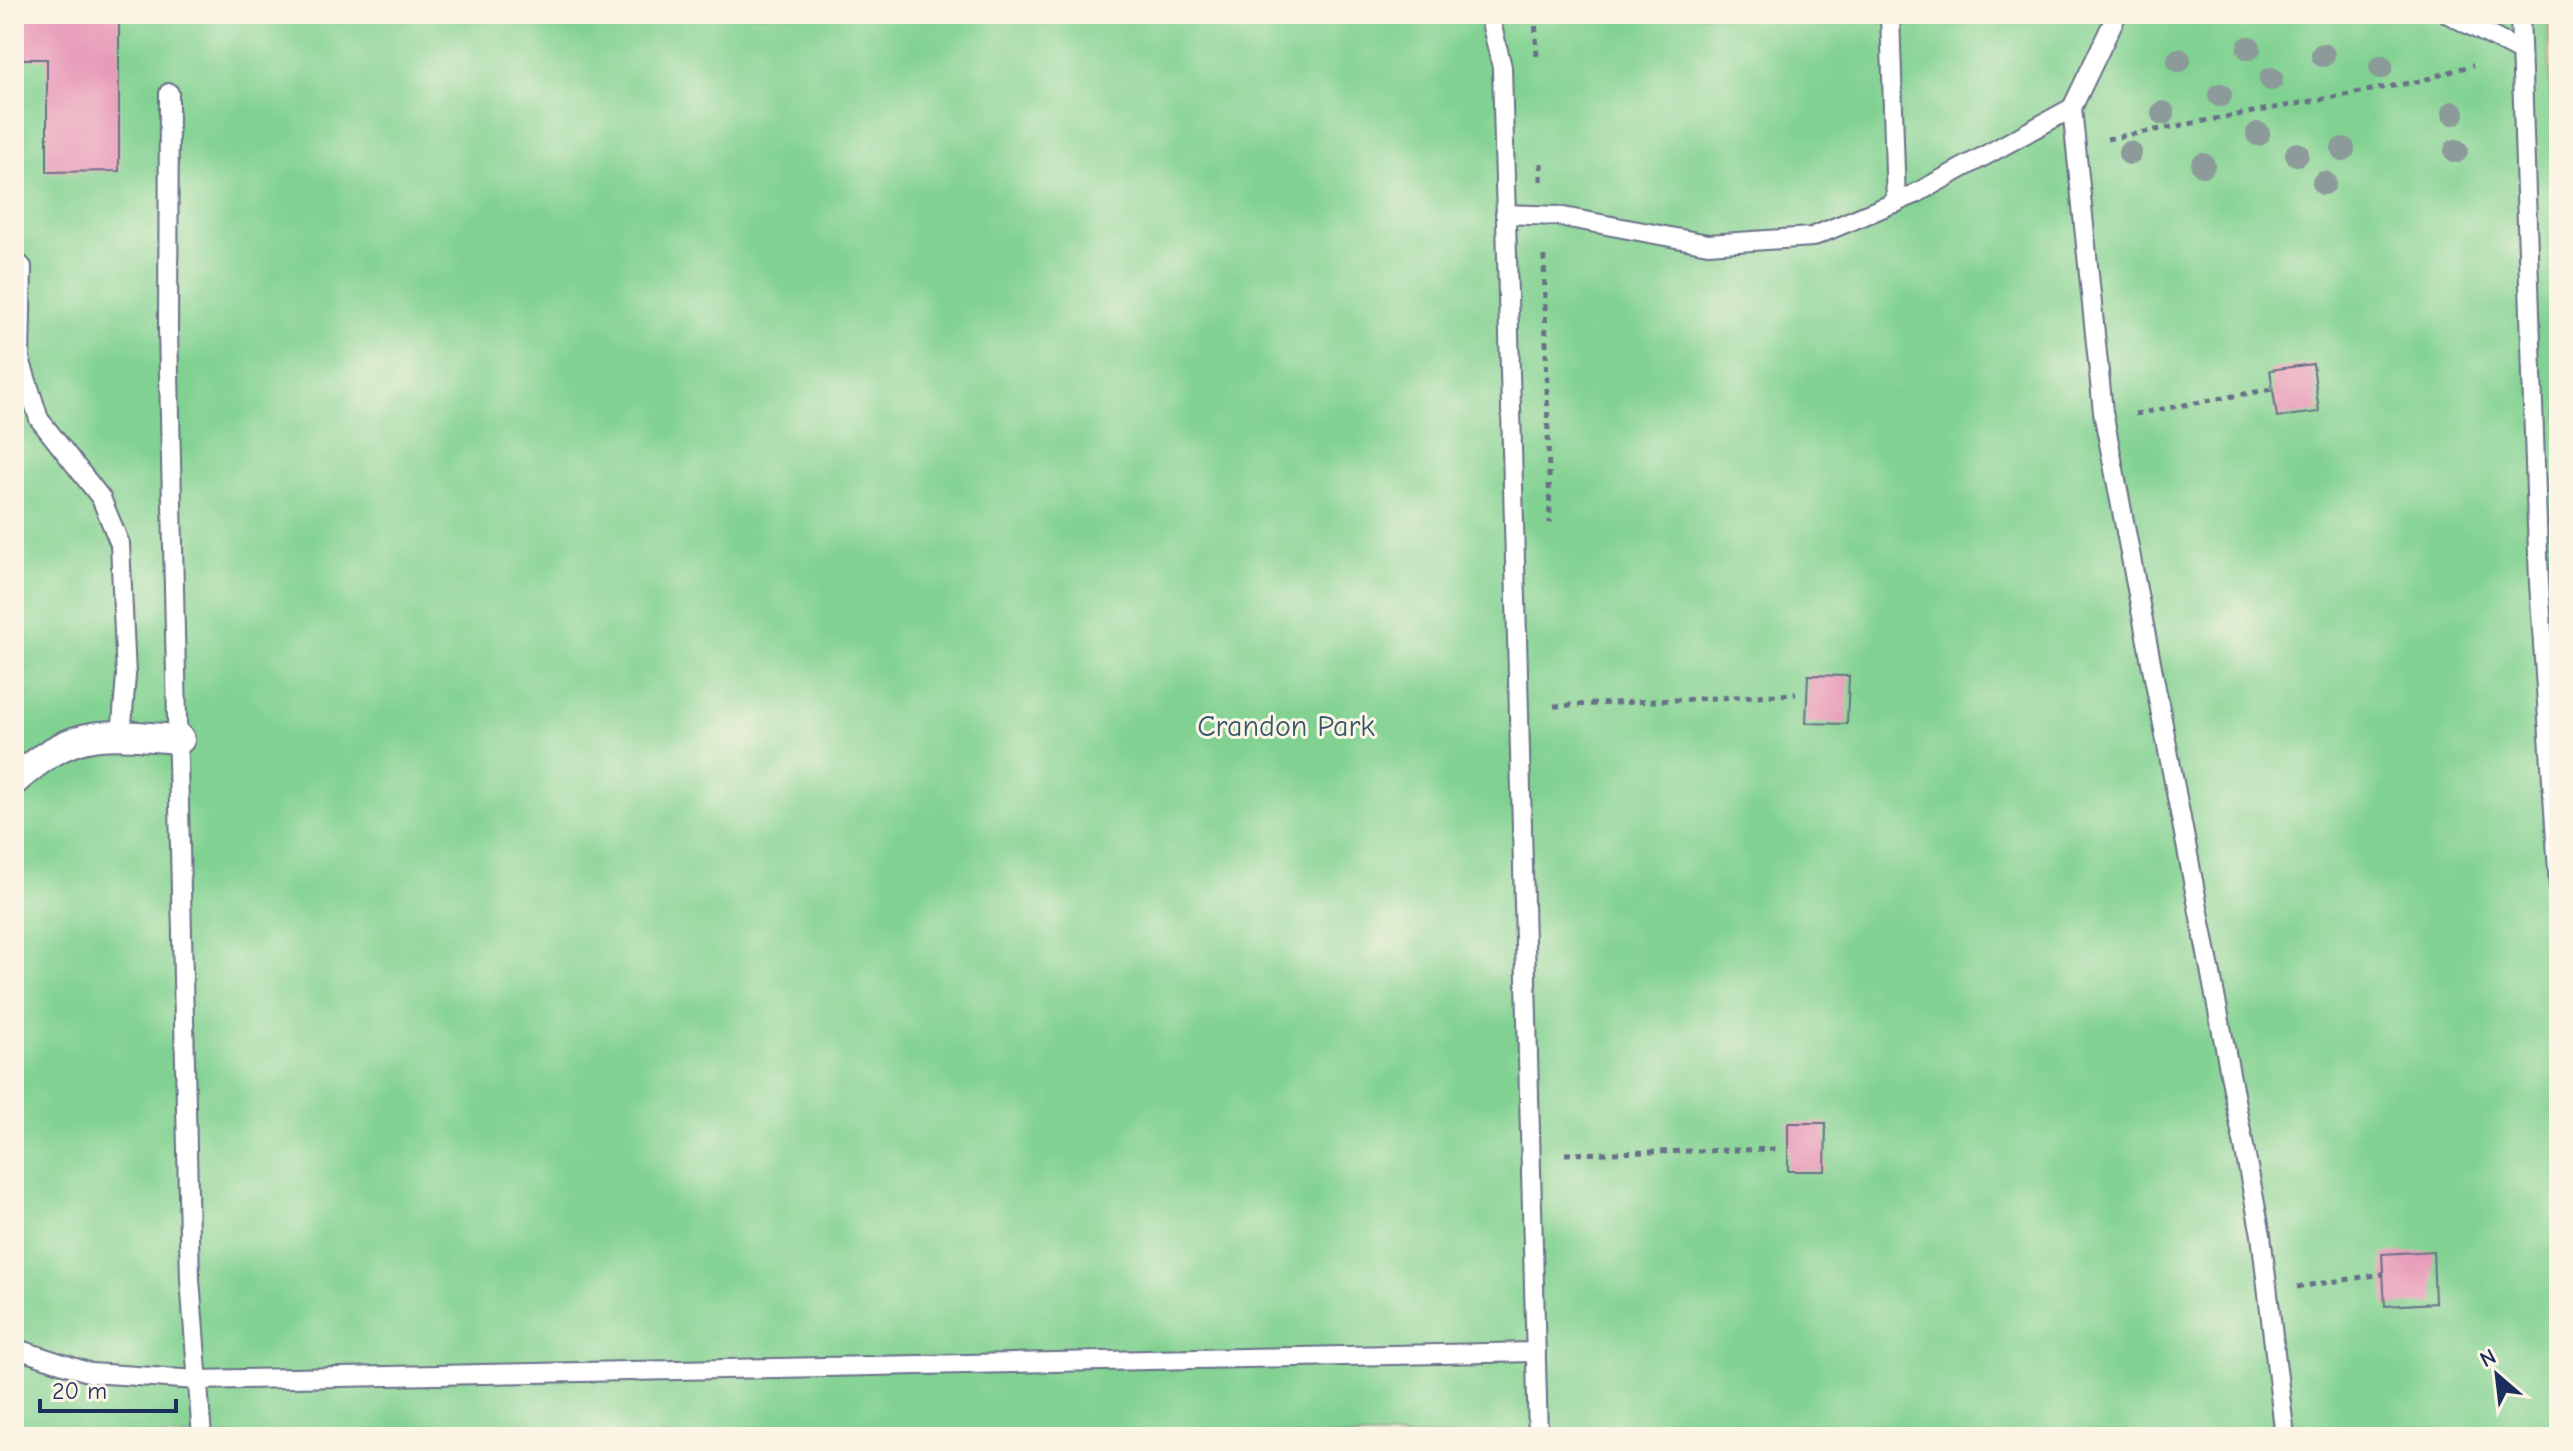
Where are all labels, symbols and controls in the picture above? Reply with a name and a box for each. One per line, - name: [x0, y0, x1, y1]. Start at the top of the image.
- park label: Crandon Park: [1197, 709, 1375, 744]
- north arrow: [2457, 1335, 2537, 1415]
- text: N: [2476, 1343, 2501, 1373]
- scale bar: [40, 1363, 176, 1413]
- text: 20 m: [52, 1377, 107, 1405]

